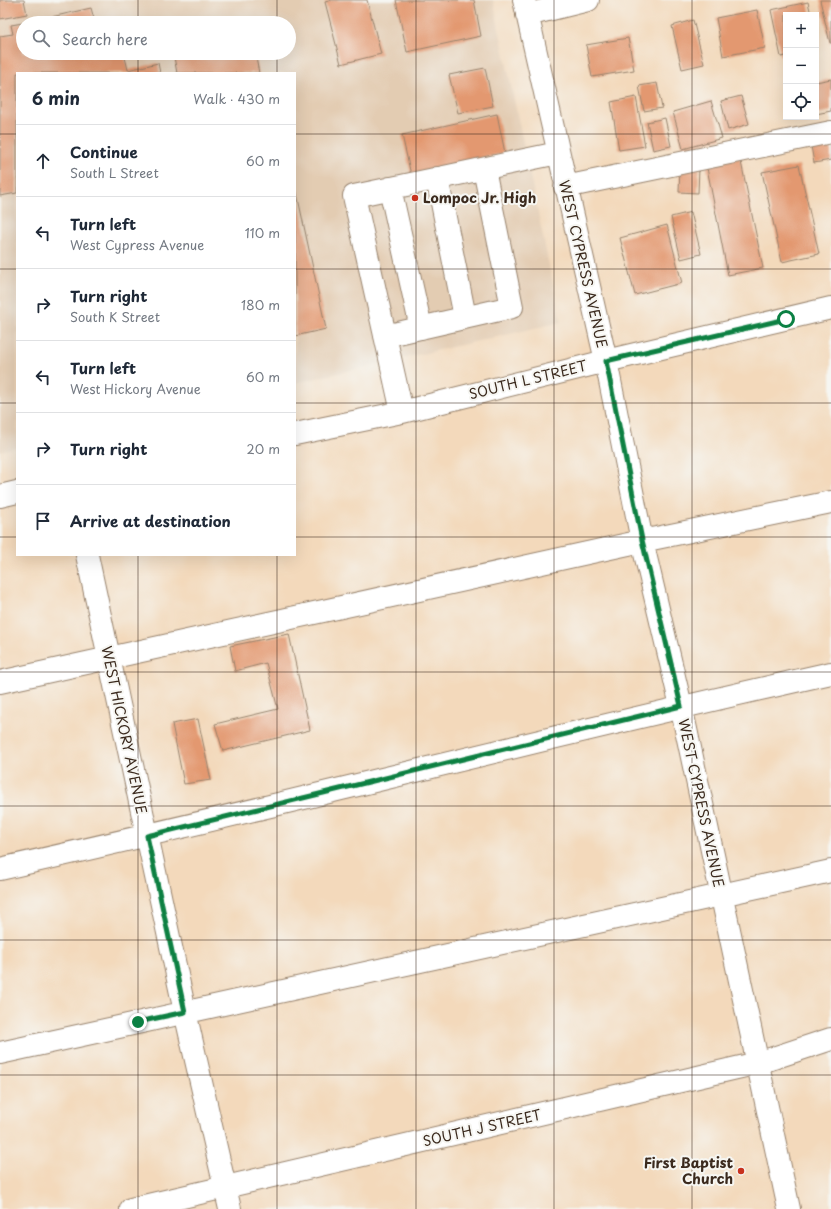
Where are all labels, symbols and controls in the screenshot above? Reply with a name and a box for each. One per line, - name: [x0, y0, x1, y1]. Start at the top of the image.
- map controls: [783, 12, 819, 120]
- button: +: [783, 12, 819, 48]
- search box: [16, 16, 296, 60]
- icon: search: [30, 27, 52, 49]
- text: Search here: [62, 27, 148, 50]
- button: −: [783, 48, 819, 84]
- button: locate: [783, 84, 819, 120]
- text: 6 min: [32, 85, 80, 111]
- text: Walk · 430 m: [193, 89, 280, 108]
- text: Continue: [70, 140, 138, 163]
- icon: ahead: [32, 150, 54, 172]
- text: 60 m: [246, 151, 280, 170]
- text: South L Street: [70, 163, 159, 182]
- street label: WEST CYPRESS AVENUE: [554, 178, 613, 350]
- place label: Lompoc Jr. High: [423, 187, 536, 208]
- marker: Lompoc Jr. High: [410, 193, 420, 203]
- text: Turn left: [70, 212, 136, 235]
- icon: left: [32, 222, 54, 244]
- text: 110 m: [245, 223, 280, 242]
- text: West Cypress Avenue: [70, 235, 204, 254]
- text: Turn right: [70, 284, 147, 307]
- icon: right: [32, 294, 54, 316]
- text: 180 m: [241, 295, 280, 314]
- text: South K Street: [70, 307, 160, 326]
- route start: [777, 310, 795, 328]
- street label: SOUTH L STREET: [467, 355, 589, 404]
- text: Turn left: [70, 356, 136, 379]
- icon: left: [32, 366, 54, 388]
- text: 60 m: [246, 367, 280, 386]
- text: West Hickory Avenue: [70, 379, 201, 398]
- text: Turn right: [70, 437, 147, 460]
- icon: right: [32, 438, 54, 460]
- text: 20 m: [246, 439, 280, 458]
- text: Arrive at destination: [70, 509, 231, 532]
- icon: arrive: [32, 510, 54, 532]
- street label: WEST HICKORY AVENUE: [96, 644, 153, 816]
- street label: WEST CYPRESS AVENUE: [673, 717, 730, 889]
- route end: [129, 1013, 147, 1031]
- street label: SOUTH J STREET: [421, 1104, 543, 1151]
- place label: First Baptist Church: [644, 1152, 733, 1189]
- marker: First Baptist Church: [736, 1166, 746, 1176]

